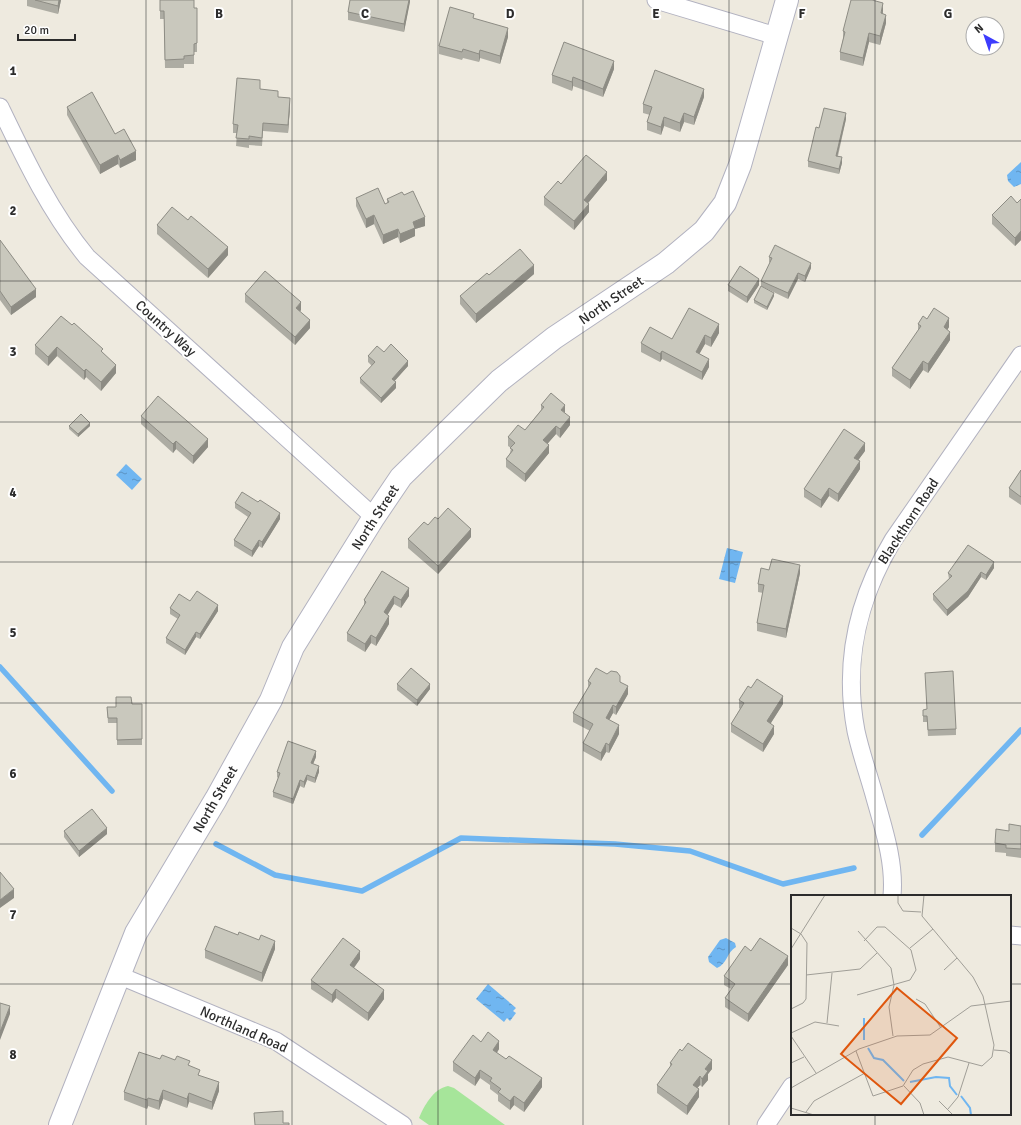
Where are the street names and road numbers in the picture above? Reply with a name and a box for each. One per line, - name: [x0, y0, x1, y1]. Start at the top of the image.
- street label: North Street: [576, 273, 647, 328]
- street label: Country Way: [132, 297, 200, 360]
- street label: Blackthorn Road: [874, 475, 942, 567]
- street label: North Street: [348, 481, 403, 553]
- street label: North Street: [189, 763, 241, 836]
- street label: Northland Road: [197, 1003, 290, 1056]

